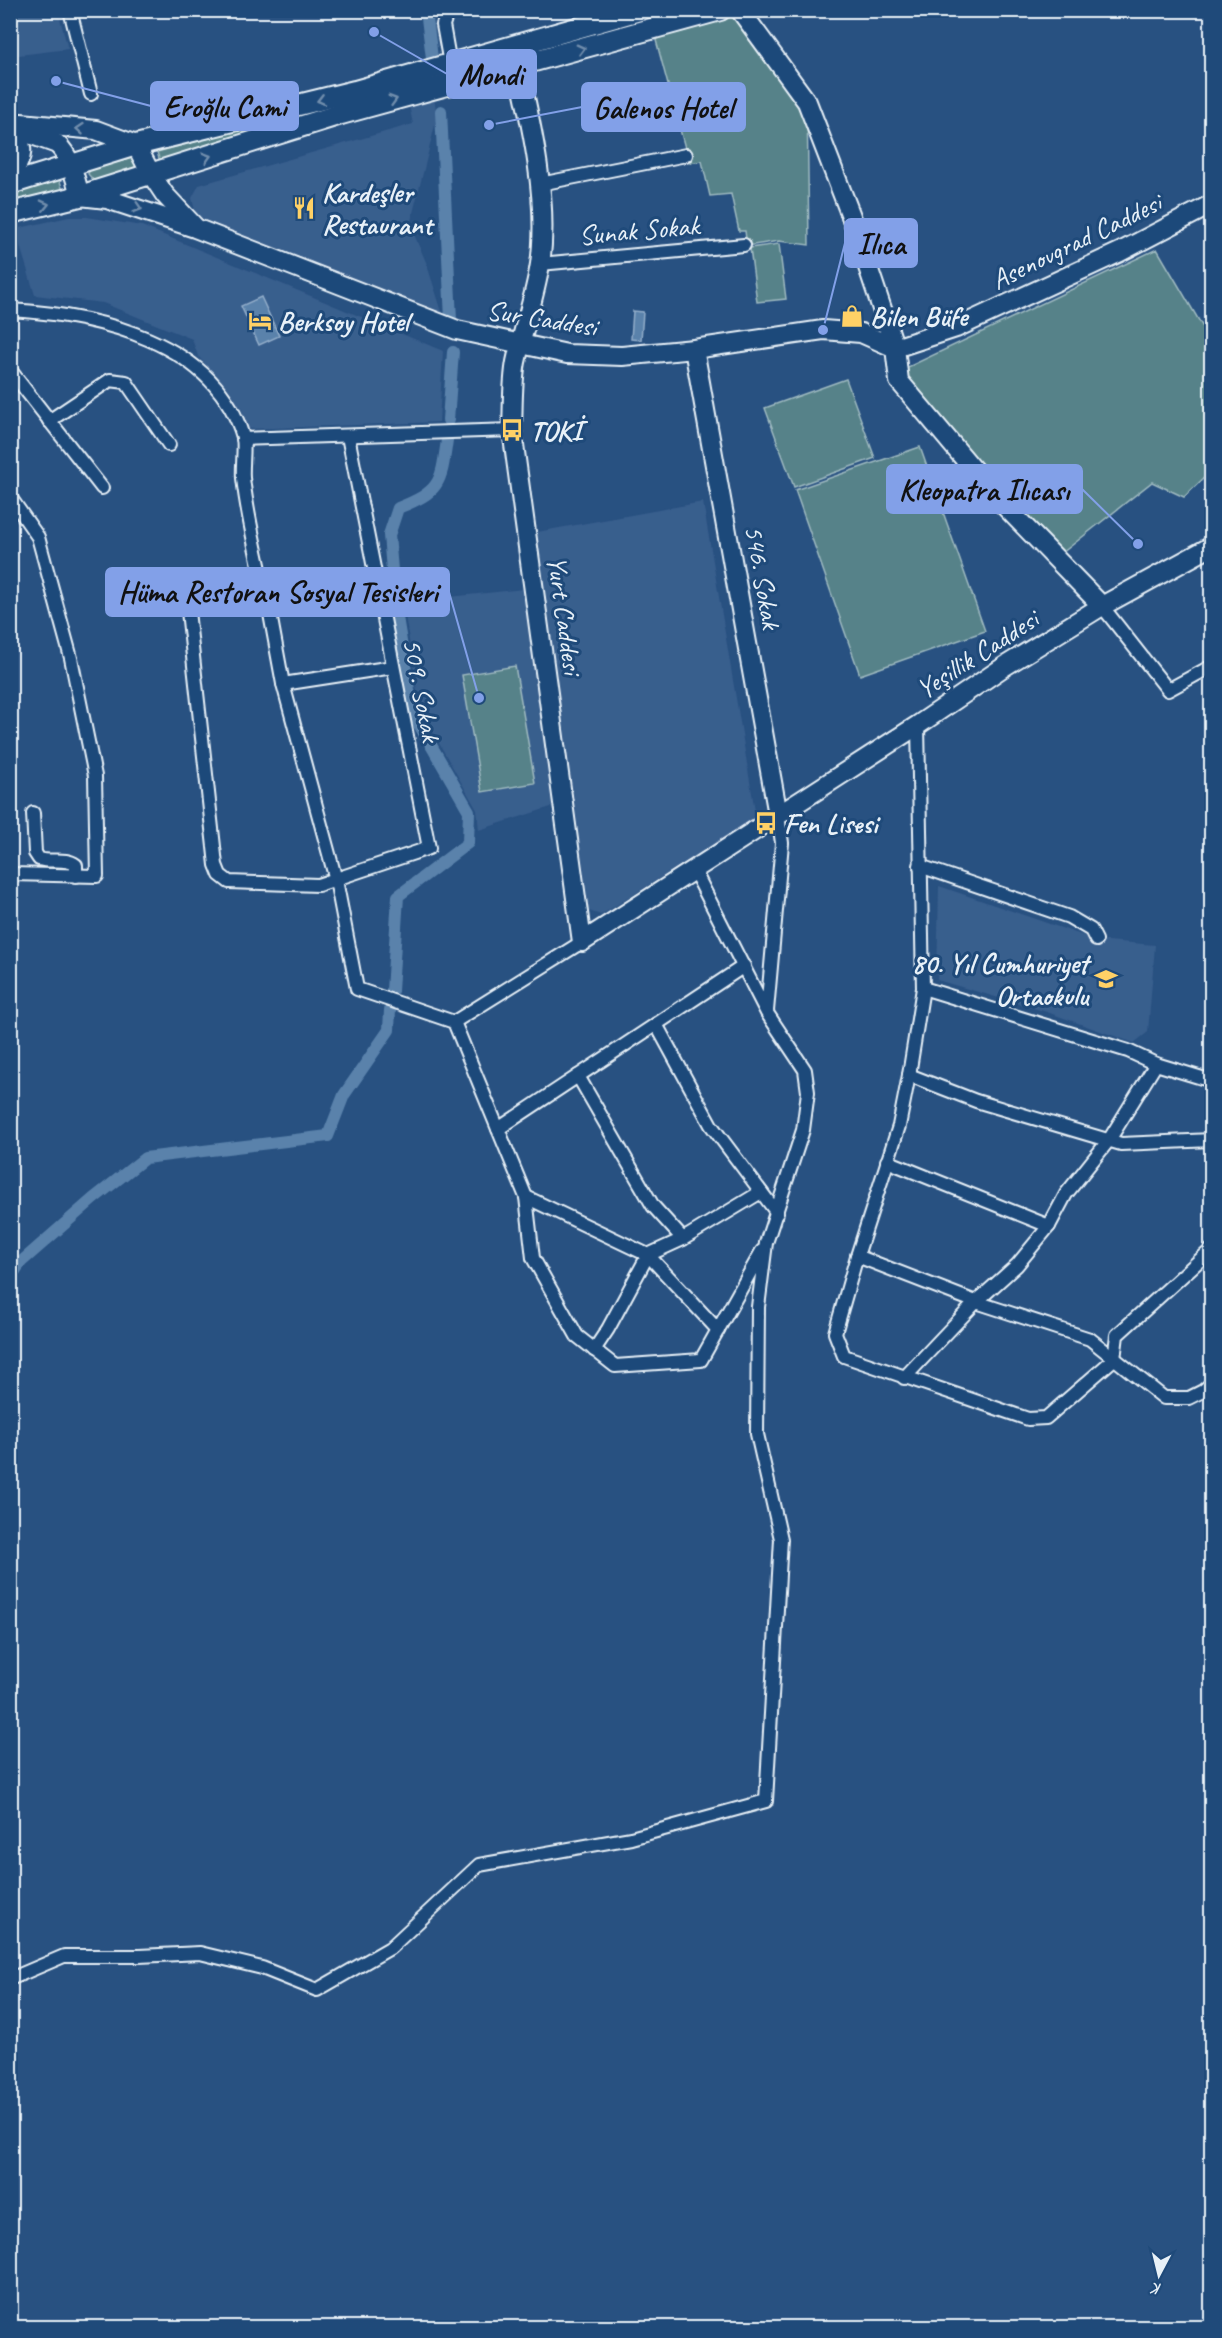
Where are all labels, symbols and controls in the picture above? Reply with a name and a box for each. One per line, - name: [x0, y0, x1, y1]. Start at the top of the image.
- one-way arrow: [576, 43, 586, 56]
- callout: Mondi: [447, 50, 536, 98]
- text: Mondi: [459, 56, 527, 94]
- callout: Eroğlu Cami: [151, 82, 298, 130]
- callout: Galenos Hotel: [582, 83, 745, 131]
- text: Eroğlu Cami: [164, 88, 291, 126]
- text: Galenos Hotel: [593, 89, 738, 127]
- one-way arrow: [316, 92, 326, 105]
- one-way arrow: [387, 95, 398, 107]
- one-way arrow: [76, 123, 85, 136]
- one-way arrow: [201, 152, 212, 164]
- place label: Kardeşler Restaurant: [322, 175, 436, 242]
- street label: Asenovgrad Caddesi: [985, 183, 1170, 297]
- restaurant icon: Kardeşler Restaurant: [291, 195, 317, 221]
- one-way arrow: [40, 199, 50, 212]
- one-way arrow: [132, 201, 143, 213]
- street label: Sunak Sokak: [578, 207, 703, 253]
- callout: Ilıca: [845, 219, 917, 267]
- text: Ilıca: [857, 225, 908, 263]
- street label: Sur Caddesi: [484, 292, 603, 345]
- place label: Bilen Büfe: [870, 299, 970, 334]
- shop icon: Bilen Büfe: [839, 303, 865, 329]
- place label: Berksoy Hotel: [278, 304, 414, 339]
- hotel icon: Berksoy Hotel: [247, 308, 273, 334]
- place label: TOKİ: [530, 413, 589, 448]
- bus stop icon: TOKİ: [499, 417, 525, 443]
- callout: Kleopatra Ilıcası: [887, 465, 1082, 513]
- text: Kleopatra Ilıcası: [899, 471, 1072, 509]
- street label: 546. Sokak: [737, 522, 790, 633]
- street label: Yurt Caddesi: [539, 553, 591, 680]
- callout: Hüma Restoran Sosyal Tesisleri: [106, 568, 449, 616]
- text: Hüma Restoran Sosyal Tesisleri: [118, 573, 442, 611]
- street label: Yeşillik Caddesi: [909, 600, 1048, 706]
- street label: 509. Sokak: [395, 635, 450, 747]
- place label: Fen Lisesi: [784, 806, 881, 841]
- bus stop icon: Fen Lisesi: [753, 810, 779, 836]
- place label: 80. Yıl Cumhuriyet Ortaokulu: [912, 946, 1093, 1013]
- school or university icon: 80. Yıl Cumhuriyet Ortaokulu: [1093, 966, 1119, 992]
- north arrow: [1129, 2245, 1189, 2305]
- text: K: [1148, 2278, 1163, 2299]

